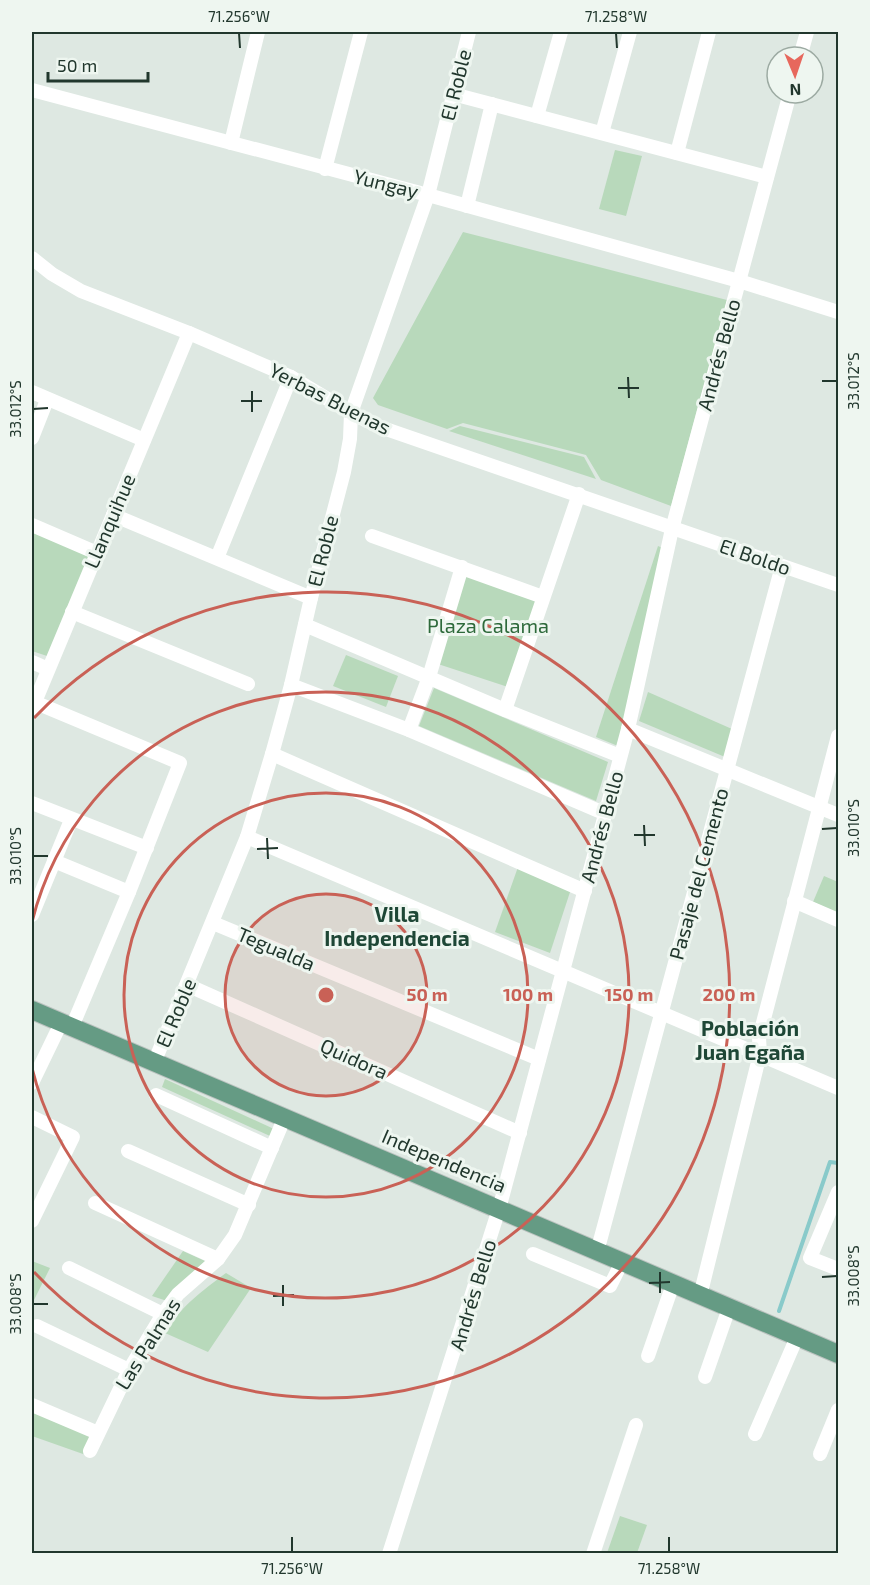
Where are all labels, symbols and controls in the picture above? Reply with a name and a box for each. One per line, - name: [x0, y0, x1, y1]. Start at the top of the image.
- text: 71.256°W: [208, 7, 270, 25]
- text: 71.258°W: [585, 7, 647, 25]
- scale bar: [48, 45, 148, 83]
- north arrow: [765, 45, 825, 105]
- street label: El Roble: [435, 47, 475, 123]
- text: 50 m: [57, 54, 97, 76]
- text: N: [789, 81, 802, 100]
- street label: Yungay: [351, 163, 422, 203]
- street label: Andrés Bello: [692, 296, 745, 413]
- text: 33.012°S: [844, 352, 862, 410]
- street label: Yerbas Buenas: [266, 357, 395, 439]
- text: 33.012°S: [6, 380, 24, 438]
- street label: Llanquihue: [78, 470, 140, 571]
- street label: El Roble: [302, 513, 342, 589]
- street label: El Boldo: [717, 533, 794, 579]
- park label: Plaza Calama: [427, 613, 549, 637]
- street label: Andrés Bello: [575, 768, 628, 885]
- street label: Pasaje del Cemento: [664, 785, 733, 962]
- text: 33.010°S: [844, 799, 862, 857]
- text: 33.010°S: [6, 827, 24, 885]
- district label: Villa Independencia: [324, 901, 470, 950]
- street label: Tegualda: [234, 921, 319, 975]
- street label: El Roble: [150, 974, 200, 1051]
- text: 50 m: [406, 983, 448, 1005]
- text: 100 m: [503, 983, 553, 1005]
- text: 150 m: [605, 983, 653, 1005]
- text: 200 m: [703, 983, 755, 1005]
- centre of rings: [316, 985, 336, 1005]
- district label: Población Juan Egaña: [695, 1015, 805, 1064]
- street label: Quidora: [317, 1033, 392, 1084]
- street label: Independencia: [379, 1123, 510, 1197]
- street label: Andrés Bello: [444, 1236, 500, 1353]
- text: 33.008°S: [844, 1245, 862, 1307]
- text: 33.008°S: [6, 1273, 24, 1335]
- street label: Las Palmas: [110, 1293, 185, 1394]
- text: 71.256°W: [261, 1559, 323, 1577]
- text: 71.258°W: [638, 1559, 700, 1577]

